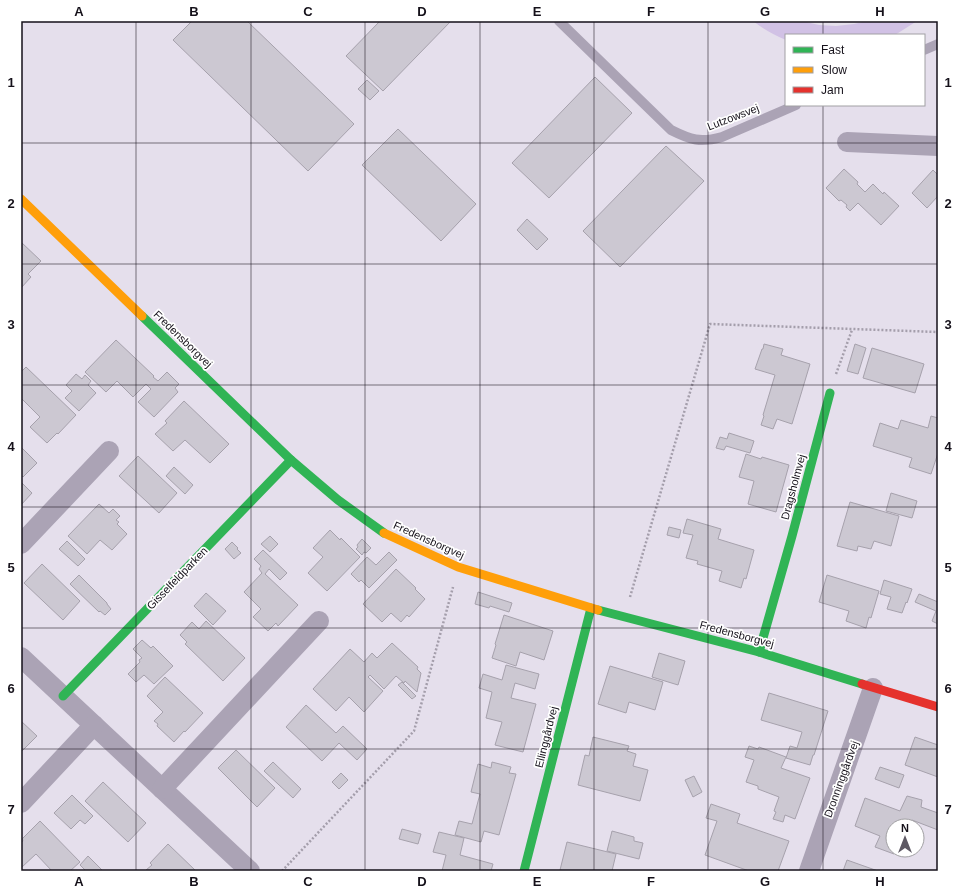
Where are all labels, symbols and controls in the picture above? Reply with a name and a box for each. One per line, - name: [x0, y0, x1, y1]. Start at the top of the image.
- text: A: [74, 4, 84, 19]
- text: B: [189, 4, 199, 19]
- text: C: [303, 4, 313, 19]
- text: D: [417, 4, 427, 19]
- text: E: [533, 4, 542, 19]
- text: F: [647, 4, 655, 19]
- text: G: [760, 4, 770, 19]
- text: H: [875, 4, 885, 19]
- legend: [785, 34, 925, 106]
- text: Fast: [821, 43, 845, 57]
- text: Slow: [821, 63, 847, 77]
- text: 1: [7, 75, 15, 90]
- text: 1: [944, 75, 952, 90]
- text: Jam: [821, 83, 844, 97]
- street label: Lutzowsvej: [705, 102, 761, 132]
- text: 2: [7, 196, 15, 211]
- text: 2: [944, 196, 952, 211]
- street label: Fredensborgvej: [151, 308, 215, 370]
- text: 3: [7, 317, 15, 332]
- text: 3: [944, 317, 952, 332]
- text: 4: [7, 439, 15, 454]
- text: 4: [944, 439, 952, 454]
- street label: Dragsholmvej: [779, 453, 807, 521]
- street label: Fredensborgvej: [392, 519, 466, 561]
- street label: Gisselfeldparken: [144, 544, 210, 612]
- text: 5: [7, 560, 15, 575]
- text: 5: [944, 560, 952, 575]
- street label: Fredensborgvej: [699, 618, 775, 650]
- text: 6: [7, 681, 15, 696]
- text: 6: [944, 681, 952, 696]
- street label: Ellinggårdvej: [533, 705, 559, 769]
- street label: Dronninggårdvej: [822, 739, 860, 819]
- text: 7: [7, 802, 15, 817]
- text: 7: [944, 802, 952, 817]
- north arrow: [885, 818, 925, 858]
- text: N: [901, 822, 909, 834]
- text: A: [74, 874, 84, 889]
- text: B: [189, 874, 199, 889]
- text: C: [303, 874, 313, 889]
- text: D: [417, 874, 427, 889]
- text: E: [533, 874, 542, 889]
- text: F: [647, 874, 655, 889]
- text: G: [760, 874, 770, 889]
- text: H: [875, 874, 885, 889]

